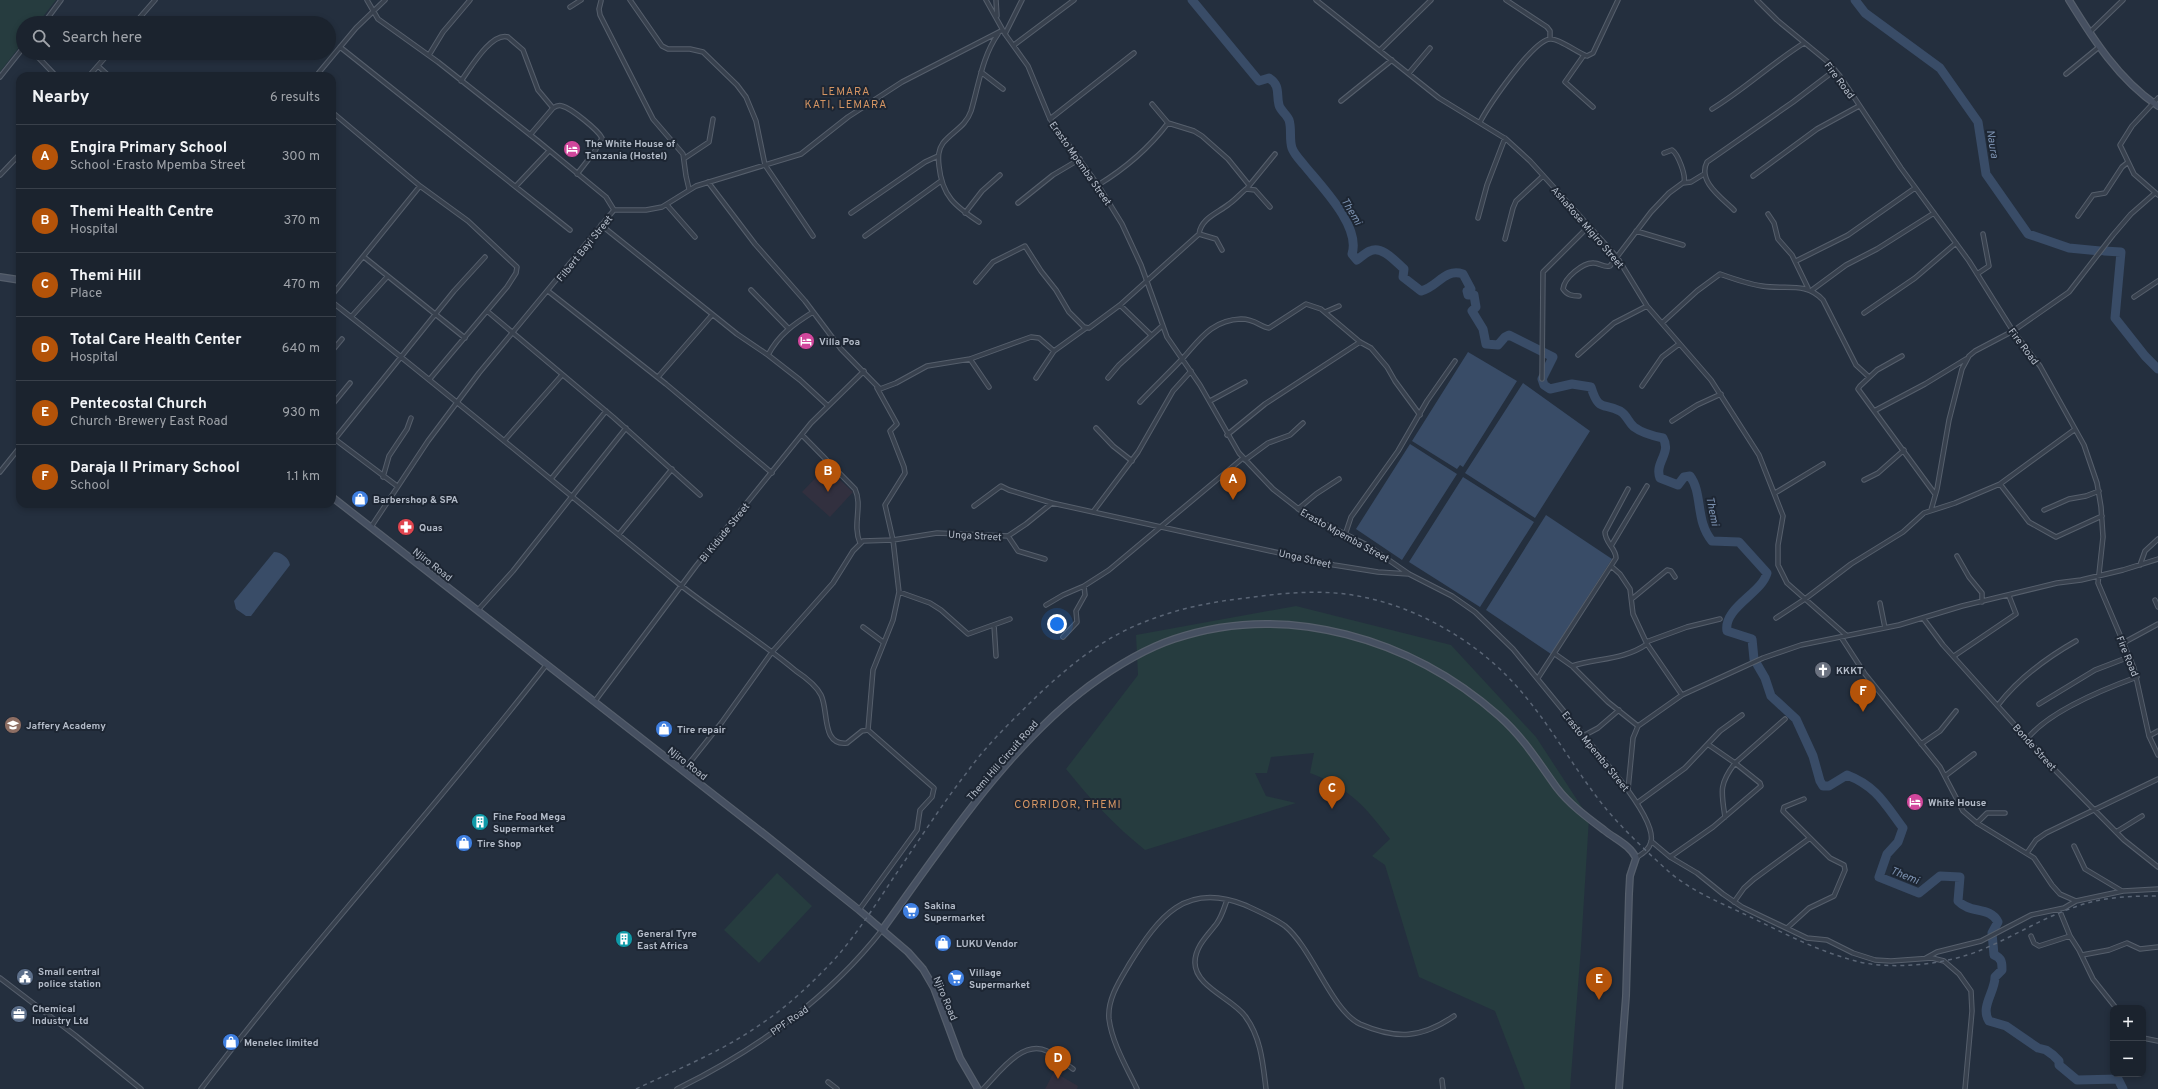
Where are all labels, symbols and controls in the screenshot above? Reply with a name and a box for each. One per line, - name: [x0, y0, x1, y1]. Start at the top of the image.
- search box: [16, 16, 336, 60]
- icon: search: [30, 27, 52, 49]
- text: Search here: [62, 29, 142, 48]
- street label: Fire Road: [1821, 60, 1857, 102]
- district label: LEMARA KATI, LEMARA: [804, 85, 888, 112]
- text: Nearby: [32, 87, 89, 109]
- text: 6 results: [270, 90, 320, 106]
- street label: Erasto Mpemba Street: [1046, 119, 1114, 209]
- water label: Naura: [1983, 129, 2001, 160]
- place label: The White House of Tanzania (Hostel): [585, 138, 676, 163]
- text: Engira Primary School: [70, 139, 227, 158]
- hotel icon: The White House of Tanzania (Hostel): [562, 139, 582, 159]
- text: A: [40, 149, 50, 165]
- text: 300 m: [282, 149, 320, 165]
- text: School · Erasto Mpemba Street: [70, 158, 246, 174]
- street label: AshaRose Migiro Street: [1548, 184, 1626, 272]
- water label: Themi: [1338, 195, 1365, 229]
- text: Themi Health Centre: [70, 203, 214, 222]
- text: B: [41, 213, 49, 229]
- text: 370 m: [283, 213, 320, 229]
- street label: Filbert Bayi Street: [554, 213, 616, 285]
- text: Hospital: [70, 222, 118, 238]
- text: Themi Hill: [70, 267, 141, 286]
- text: C: [41, 277, 49, 293]
- text: 470 m: [283, 277, 320, 293]
- text: Place: [70, 286, 102, 302]
- street label: Fire Road: [2005, 326, 2041, 368]
- text: Total Care Health Center: [70, 331, 241, 350]
- hotel icon: Villa Poa: [796, 331, 816, 351]
- place label: Villa Poa: [819, 336, 860, 349]
- text: D: [40, 341, 50, 357]
- text: 640 m: [282, 341, 320, 357]
- text: Hospital: [70, 350, 118, 366]
- text: Pentecostal Church: [70, 395, 207, 414]
- text: E: [41, 405, 49, 421]
- text: 930 m: [282, 405, 320, 421]
- text: Church · Brewery East Road: [70, 414, 228, 430]
- text: Daraja II Primary School: [70, 459, 240, 478]
- pin: B: [815, 459, 841, 492]
- pin: A: [1220, 467, 1246, 500]
- text: F: [41, 469, 49, 485]
- text: 1.1 km: [286, 469, 320, 485]
- text: School: [70, 478, 110, 494]
- shop icon: Barbershop & SPA: [350, 489, 370, 509]
- place label: Barbershop & SPA: [373, 494, 458, 507]
- water label: Themi: [1702, 495, 1722, 528]
- street label: Bi Kidude Street: [697, 500, 753, 565]
- street label: Erasto Mpemba Street: [1297, 506, 1391, 566]
- pharmacy icon: Quas: [396, 517, 416, 537]
- place label: Quas: [419, 522, 443, 535]
- street label: Unga Street: [948, 529, 1002, 544]
- street label: Njiro Road: [410, 546, 455, 585]
- street label: Unga Street: [1277, 547, 1332, 572]
- your location: [1047, 614, 1067, 634]
- street label: Fire Road: [2113, 634, 2141, 679]
- church icon: KKKT: [1813, 660, 1833, 680]
- place label: KKKT: [1836, 665, 1863, 678]
- pin: F: [1850, 679, 1876, 712]
- street label: Erasto Mpemba Street: [1558, 709, 1631, 795]
- school or university icon: Jaffery Academy: [3, 715, 23, 735]
- street label: Themi Hill Circuit Road: [965, 718, 1042, 804]
- shop icon: Tire repair: [654, 719, 674, 739]
- place label: Jaffery Academy: [26, 720, 106, 733]
- street label: Bonde Street: [2009, 722, 2059, 774]
- place label: Tire repair: [677, 724, 727, 737]
- street label: Njiro Road: [665, 745, 710, 784]
- pin: C: [1319, 776, 1345, 809]
- hotel icon: White House: [1905, 792, 1925, 812]
- place label: White House: [1928, 797, 1987, 810]
- district label: CORRIDOR, THEMI: [1014, 798, 1122, 812]
- place label: Fine Food Mega Supermarket: [493, 811, 566, 836]
- building icon: Fine Food Mega Supermarket: [470, 812, 490, 832]
- shop icon: Tire Shop: [454, 833, 474, 853]
- place label: Tire Shop: [477, 838, 522, 851]
- water label: Themi: [1888, 864, 1922, 888]
- place label: Sakina Supermarket: [924, 900, 985, 925]
- supermarket icon: Sakina Supermarket: [901, 901, 921, 921]
- place label: General Tyre East Africa: [637, 928, 697, 953]
- building icon: General Tyre East Africa: [614, 929, 634, 949]
- shop icon: LUKU Vendor: [933, 933, 953, 953]
- place label: LUKU Vendor: [956, 938, 1019, 951]
- place label: Small central police station: [38, 966, 101, 991]
- public building icon: Small central police station: [15, 967, 35, 987]
- place label: Village Supermarket: [969, 967, 1030, 992]
- pin: E: [1586, 967, 1612, 1000]
- supermarket icon: Village Supermarket: [946, 968, 966, 988]
- street label: Njiro Road: [929, 974, 960, 1023]
- place label: Chemical Industry Ltd: [32, 1003, 89, 1028]
- street label: PPF Road: [768, 1003, 812, 1039]
- office icon: Chemical Industry Ltd: [9, 1004, 29, 1024]
- map controls: [2110, 1005, 2146, 1077]
- button: +: [2110, 1005, 2146, 1041]
- shop icon: Menelec limited: [221, 1032, 241, 1052]
- place label: Menelec limited: [244, 1037, 319, 1050]
- button: −: [2110, 1041, 2146, 1077]
- pin: D: [1045, 1046, 1071, 1079]

